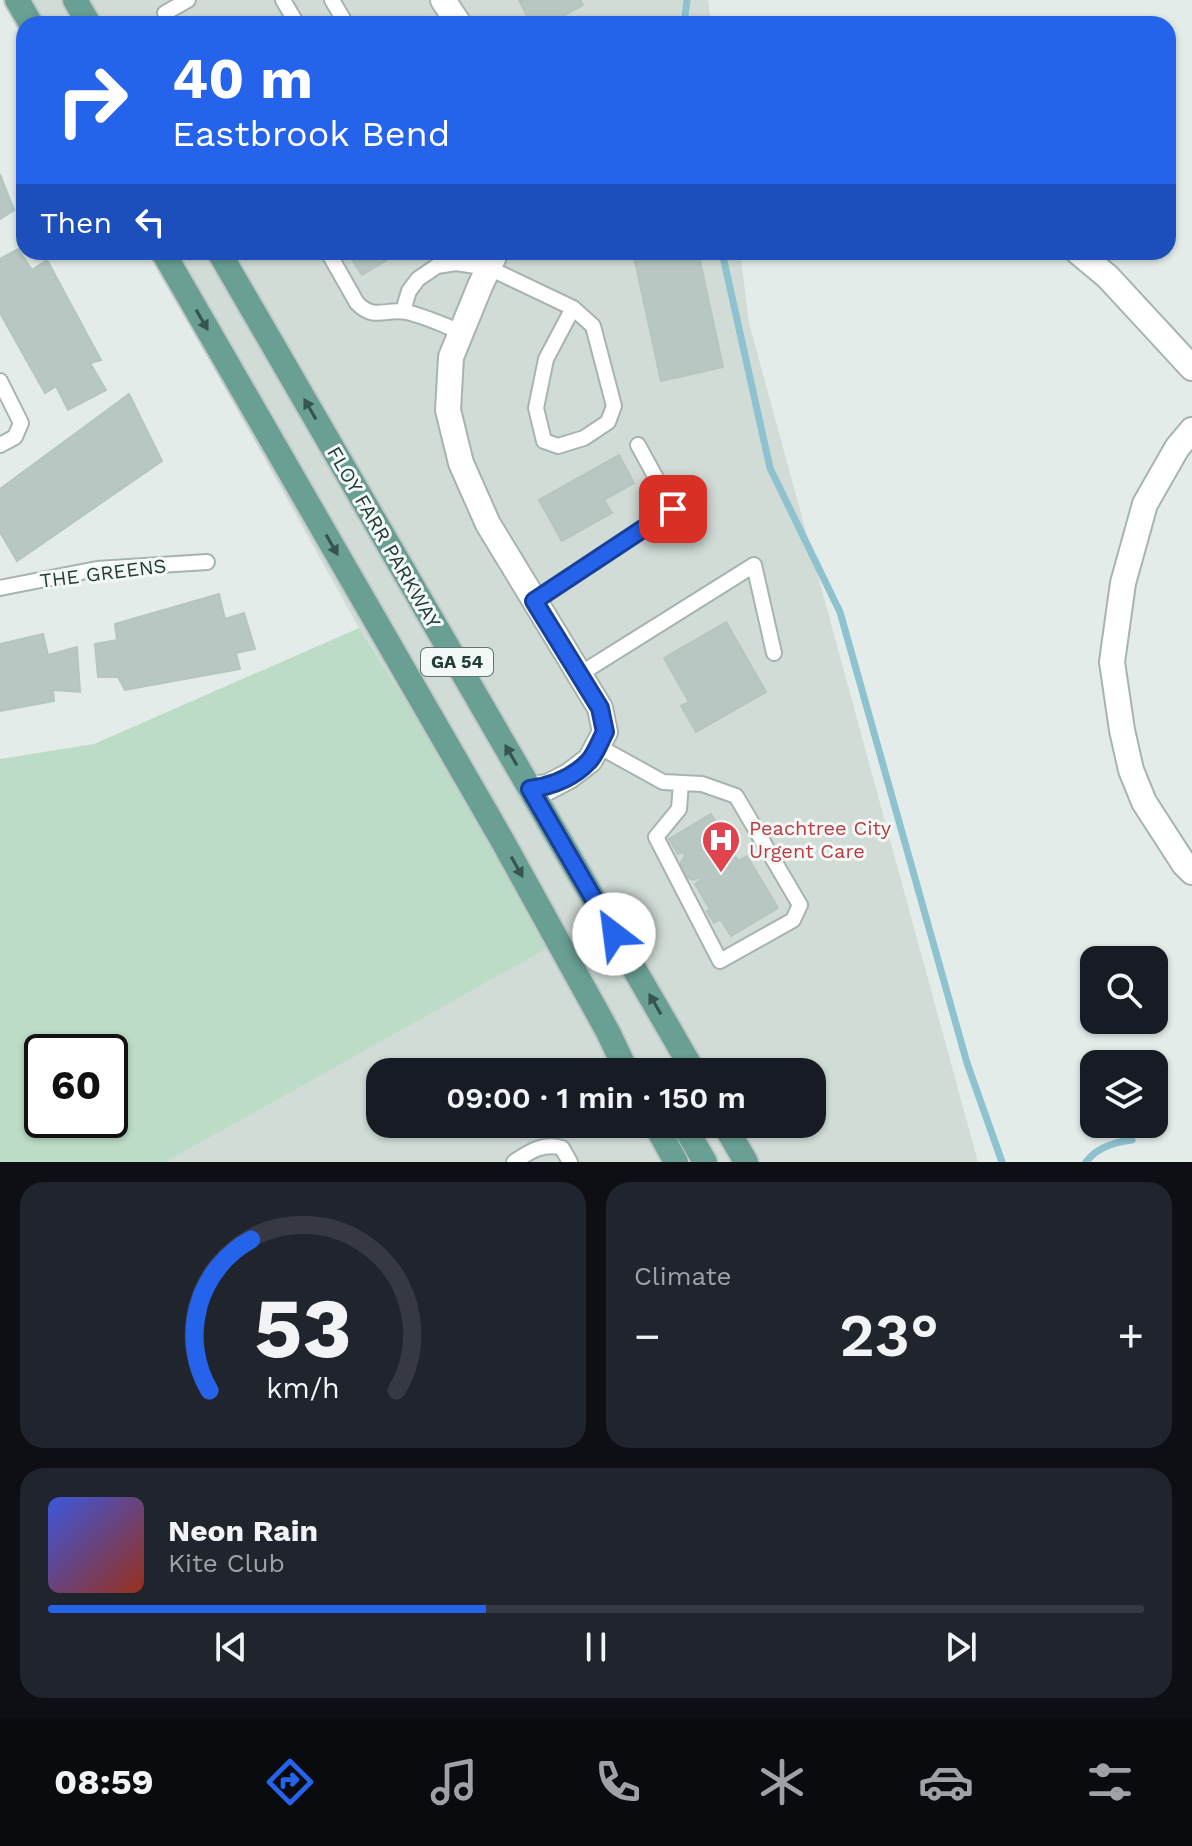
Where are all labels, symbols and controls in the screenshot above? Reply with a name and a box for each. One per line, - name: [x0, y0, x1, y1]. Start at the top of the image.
- text: 40 m: [172, 46, 313, 112]
- icon: right: [40, 48, 144, 152]
- text: Eastbrook Bend: [172, 113, 450, 155]
- icon: left: [128, 200, 172, 244]
- text: Then: [40, 205, 112, 240]
- one-way arrow: [195, 308, 209, 331]
- one-way arrow: [303, 398, 317, 420]
- street label: FLOY FARR PARKWAY: [322, 442, 446, 633]
- pin: [639, 475, 707, 543]
- icon: arrive: [651, 487, 695, 531]
- one-way arrow: [325, 534, 339, 556]
- street label: THE GREENS: [38, 553, 168, 593]
- road number: GA 54: [421, 648, 493, 676]
- one-way arrow: [504, 744, 518, 766]
- place label: Peachtree City Urgent Care: [749, 816, 892, 863]
- hospital icon: Peachtree City Urgent Care: [700, 819, 742, 874]
- one-way arrow: [510, 856, 524, 879]
- position arrow: [572, 892, 656, 976]
- map controls: [1080, 946, 1168, 1138]
- button: search: [1080, 946, 1168, 1034]
- one-way arrow: [648, 993, 662, 1016]
- speed limit sign: 60: [24, 1034, 128, 1138]
- button: layers: [1080, 1050, 1168, 1138]
- text: 09:00 · 1 min · 150 m: [446, 1080, 746, 1115]
- text: Climate: [634, 1261, 732, 1291]
- text: 53: [254, 1280, 352, 1377]
- text: 23°: [839, 1300, 939, 1371]
- text: −: [634, 1310, 661, 1362]
- text: +: [1117, 1310, 1144, 1362]
- text: km/h: [266, 1371, 340, 1405]
- text: Neon Rain: [168, 1513, 318, 1548]
- text: Kite Club: [168, 1548, 285, 1578]
- icon: previous: [209, 1625, 253, 1669]
- icon: pause: [574, 1625, 618, 1669]
- icon: next: [939, 1625, 983, 1669]
- icon: directions: [262, 1754, 318, 1810]
- icon: music: [426, 1754, 482, 1810]
- icon: phone: [590, 1754, 646, 1810]
- icon: climate: [754, 1754, 810, 1810]
- icon: car: [918, 1754, 974, 1810]
- icon: filters: [1082, 1754, 1138, 1810]
- text: 08:59: [54, 1761, 154, 1803]

